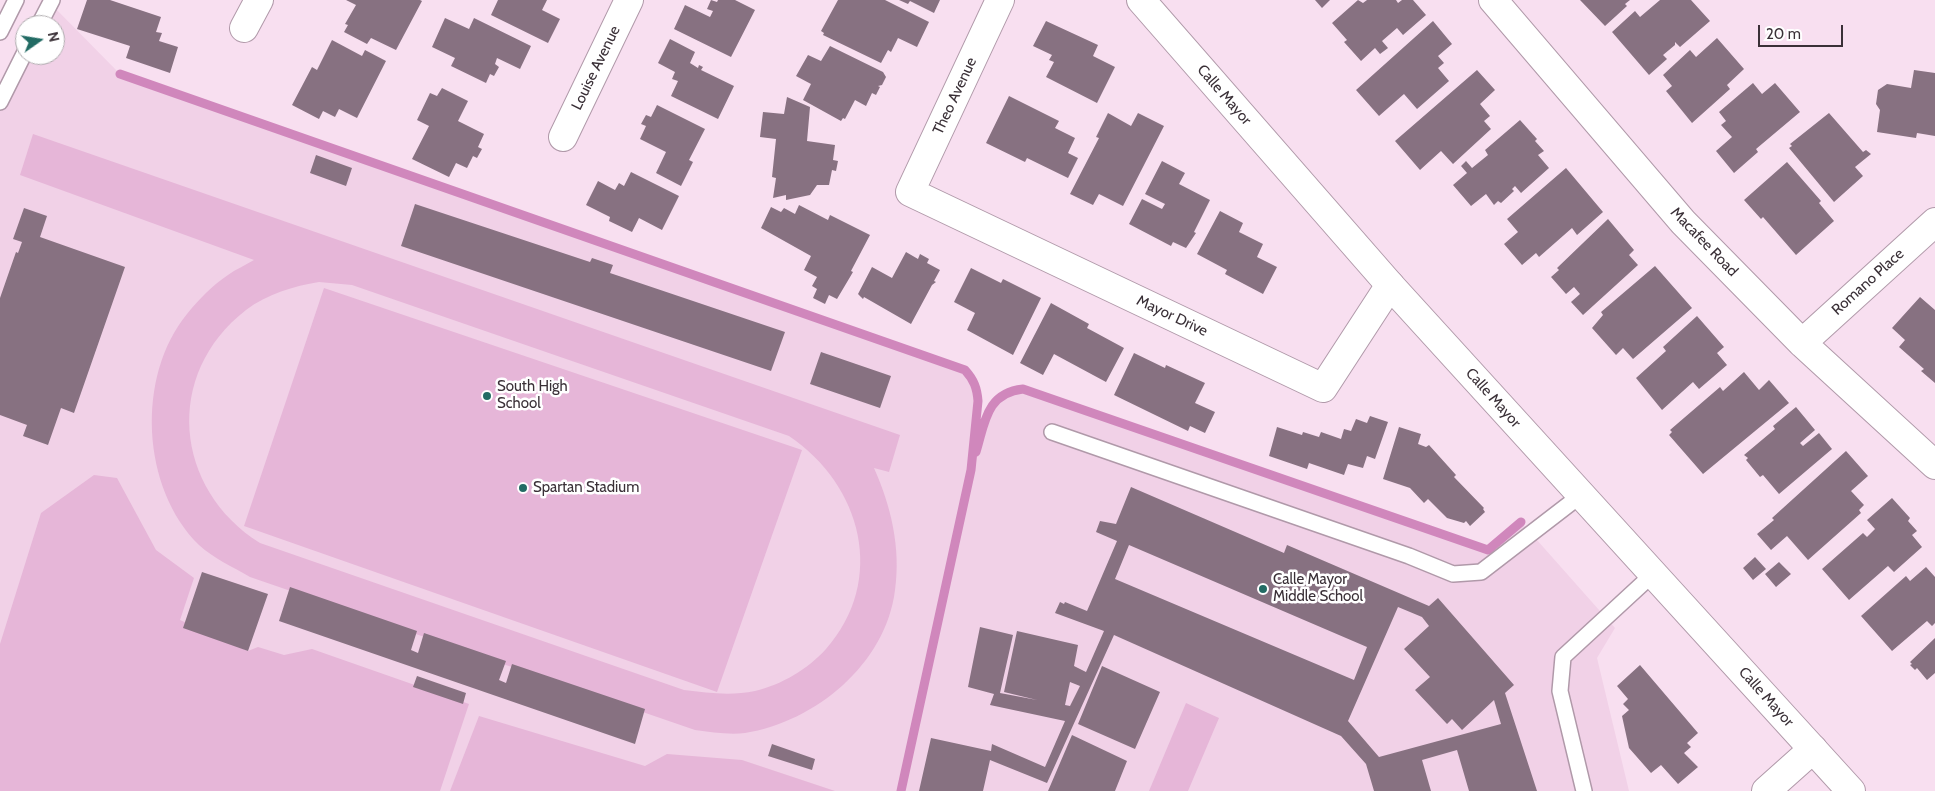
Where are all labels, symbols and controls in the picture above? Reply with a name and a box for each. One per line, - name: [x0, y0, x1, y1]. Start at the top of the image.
- north arrow: [15, 15, 65, 65]
- scale bar: [1760, 15, 1845, 47]
- street label: Louise Avenue: [568, 23, 624, 113]
- text: 20 m: [1766, 25, 1801, 43]
- text: N: [44, 30, 64, 44]
- street label: Theo Avenue: [929, 55, 981, 137]
- street label: Calle Mayor: [1193, 61, 1255, 129]
- street label: Macafee Road: [1667, 204, 1741, 280]
- street label: Romano Place: [1828, 245, 1908, 319]
- street label: Mayor Drive: [1134, 292, 1210, 340]
- street label: Calle Mayor: [1462, 365, 1524, 431]
- place label: South High School: [497, 378, 568, 413]
- marker: South High School: [481, 390, 493, 402]
- place label: Spartan Stadium: [533, 479, 639, 497]
- marker: Spartan Stadium: [517, 482, 529, 494]
- place label: Calle Mayor Middle School: [1273, 571, 1363, 606]
- marker: Calle Mayor Middle School: [1257, 583, 1269, 595]
- street label: Calle Mayor: [1735, 664, 1797, 730]

